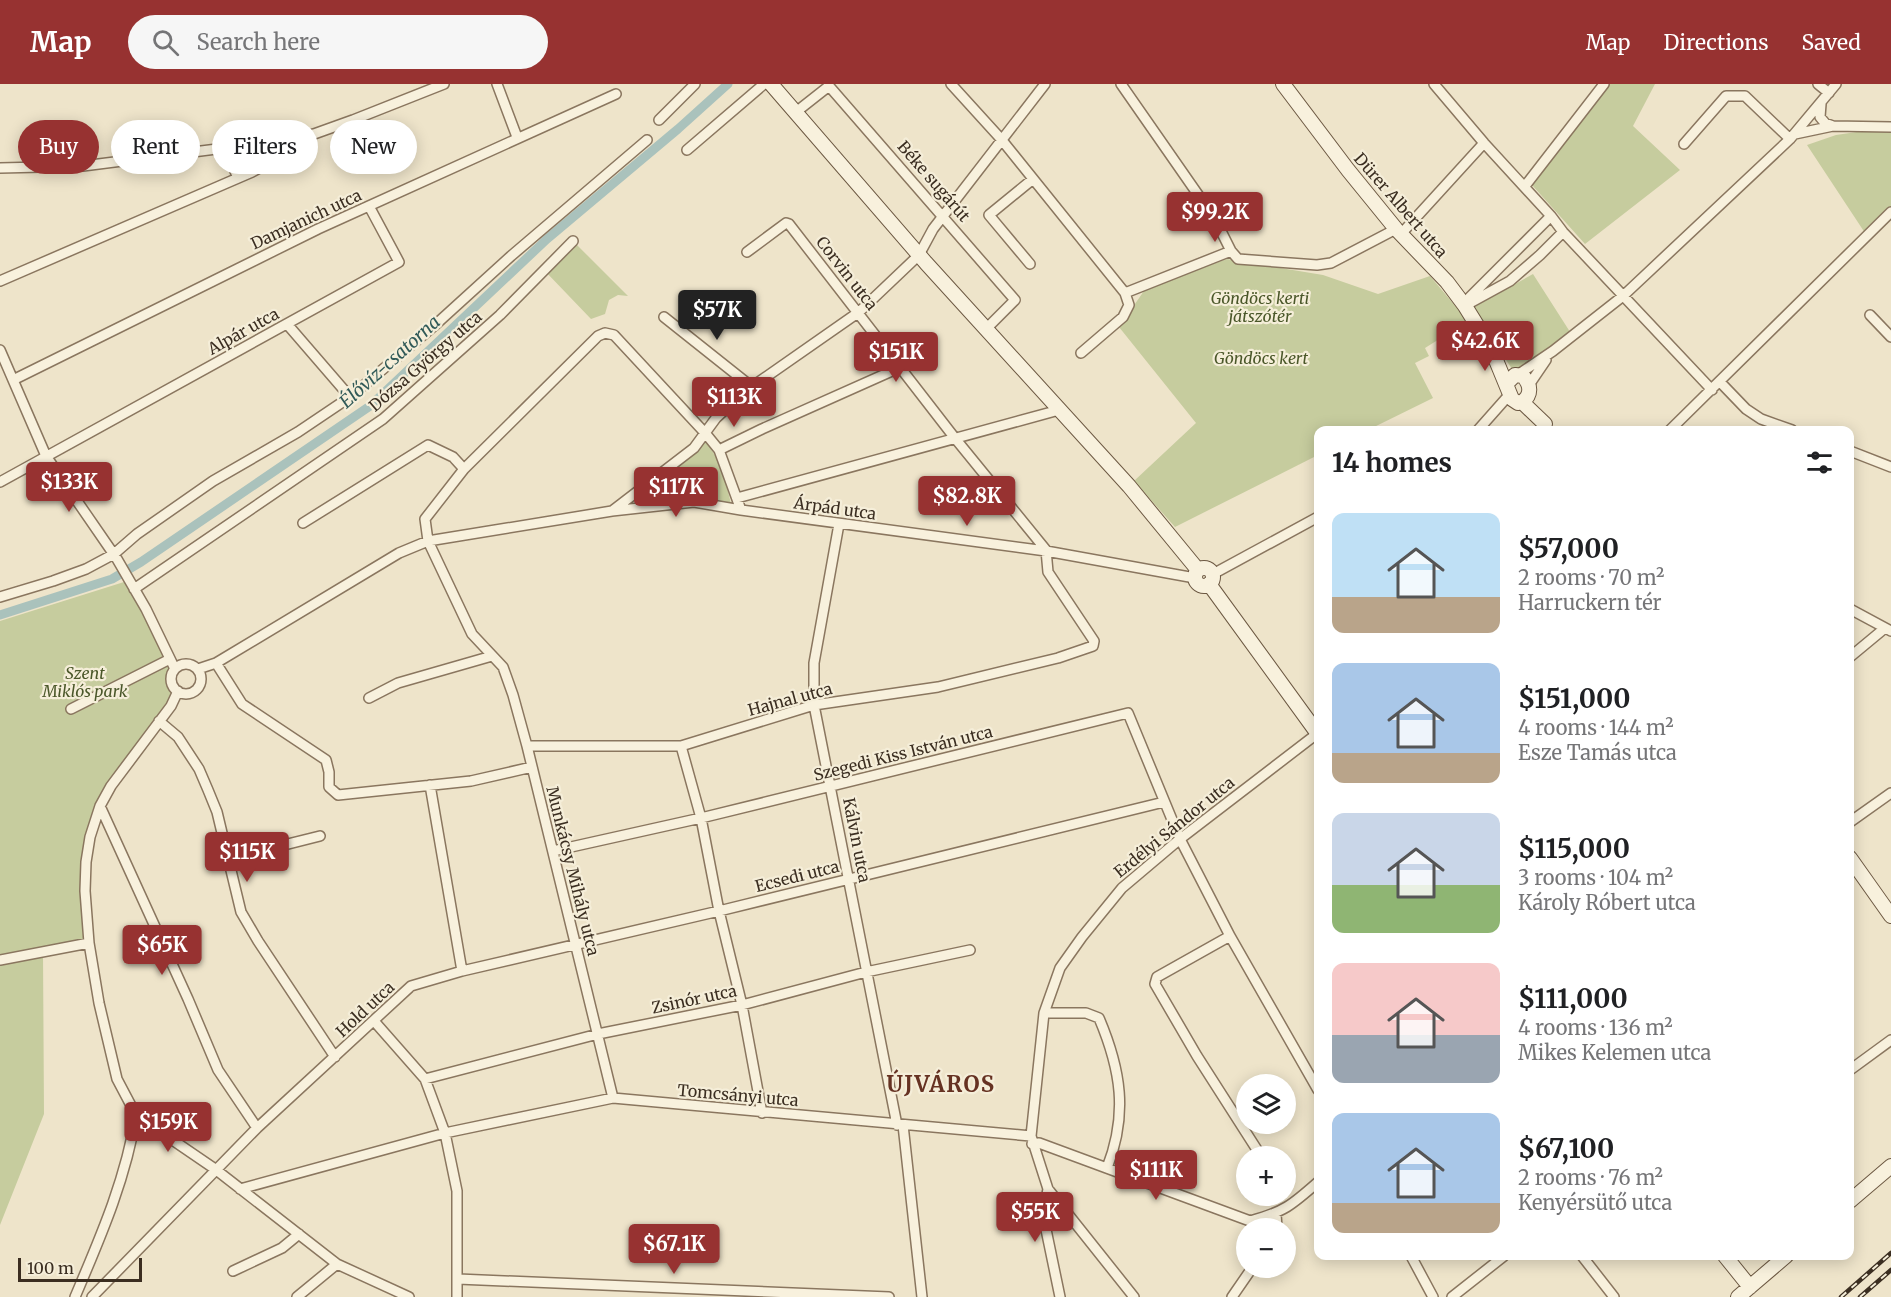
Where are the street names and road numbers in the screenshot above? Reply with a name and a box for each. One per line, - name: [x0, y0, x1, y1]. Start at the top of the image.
- street label: Béke sugárút: [893, 137, 975, 226]
- street label: Dürer Albert utca: [1350, 148, 1452, 262]
- street label: Damjanich utca: [247, 184, 365, 253]
- street label: Corvin utca: [812, 232, 882, 314]
- street label: Alpár utca: [203, 303, 282, 359]
- street label: Dózsa György utca: [364, 306, 486, 415]
- street label: Árpád utca: [791, 492, 878, 524]
- street label: Hajnal utca: [746, 678, 835, 720]
- street label: Szegedi Kiss István utca: [811, 721, 995, 785]
- street label: Erdélyi Sándor utca: [1110, 772, 1239, 882]
- street label: Munkácsy Mihály utca: [542, 784, 604, 958]
- street label: Kálvin utca: [839, 796, 875, 885]
- street label: Ecsedi utca: [753, 856, 842, 896]
- street label: Hold utca: [332, 977, 399, 1041]
- street label: Zsinór utca: [650, 980, 739, 1018]
- street label: Tomcsányi utca: [677, 1080, 800, 1110]

